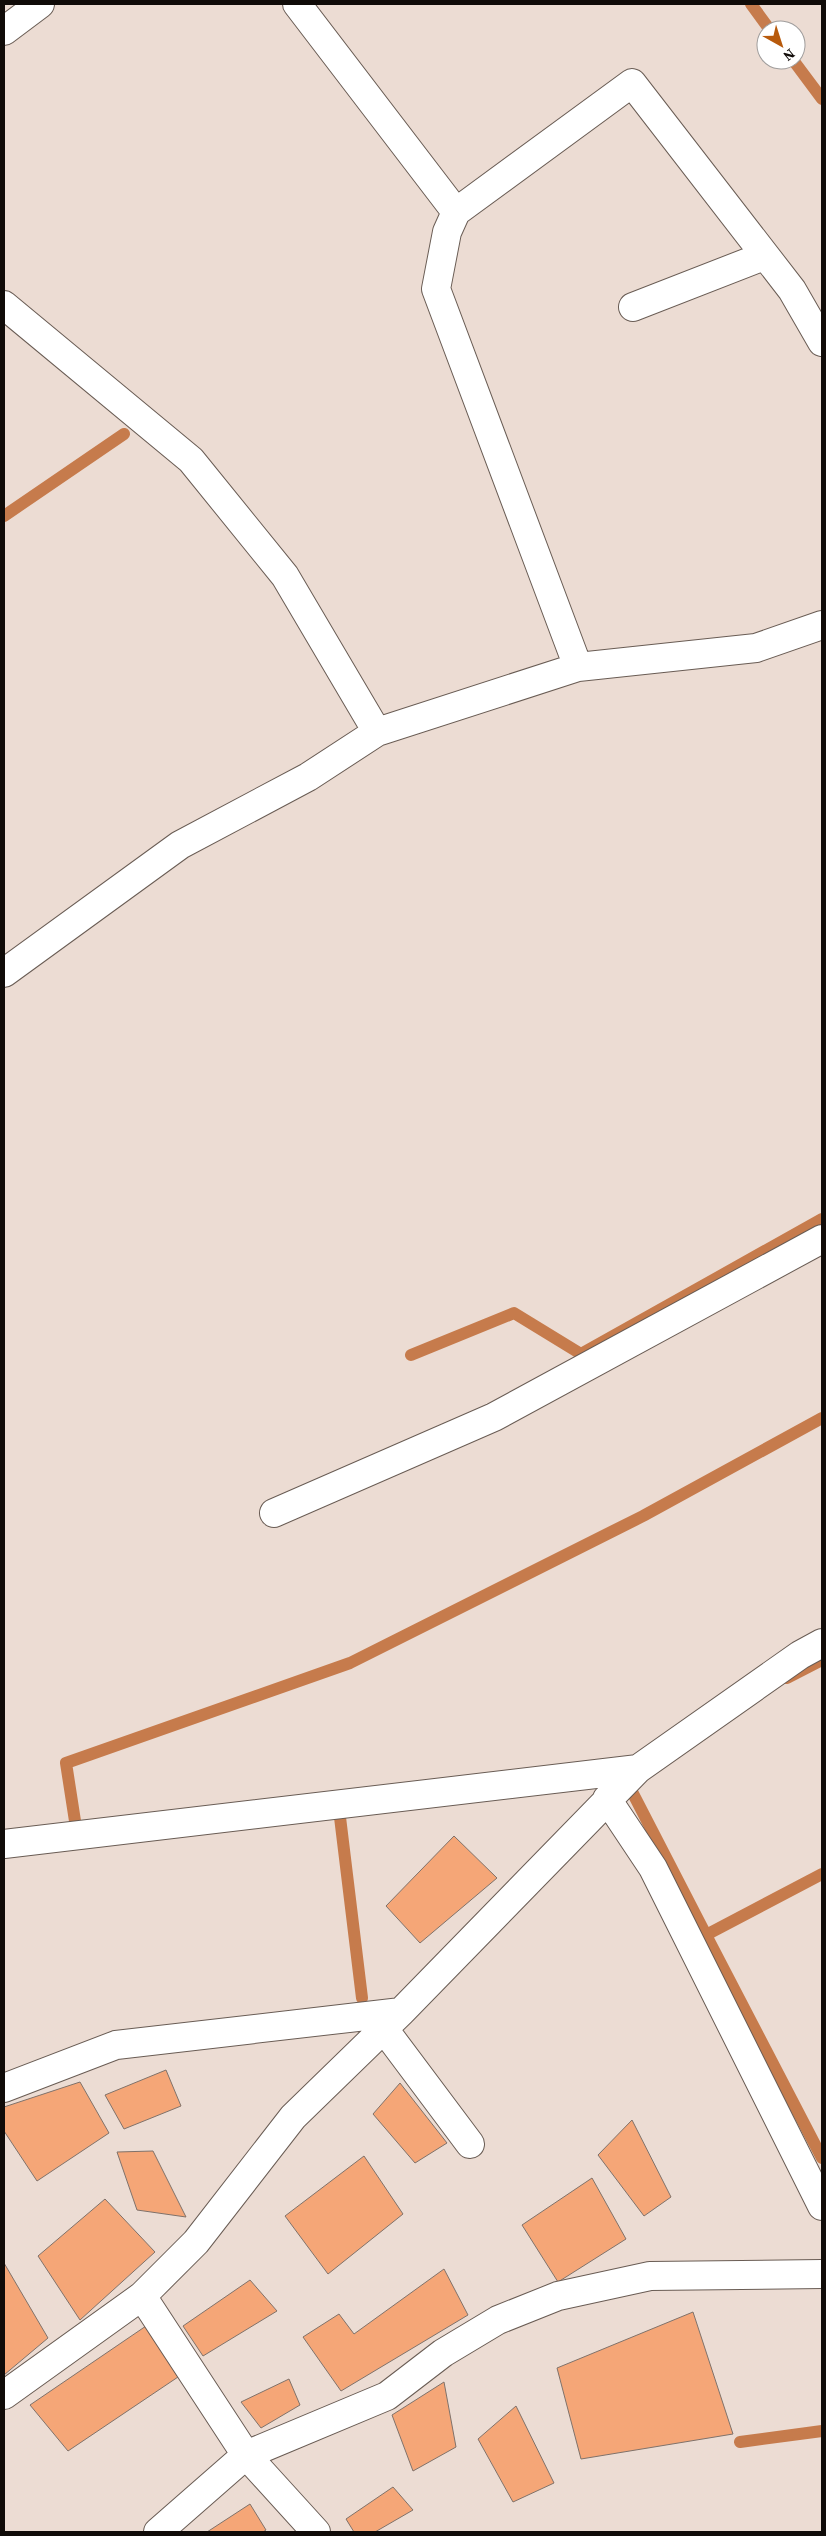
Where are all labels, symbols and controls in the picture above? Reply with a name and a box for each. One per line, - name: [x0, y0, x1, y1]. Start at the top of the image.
- north arrow: [756, 20, 806, 70]
- text: N: [779, 44, 799, 66]

